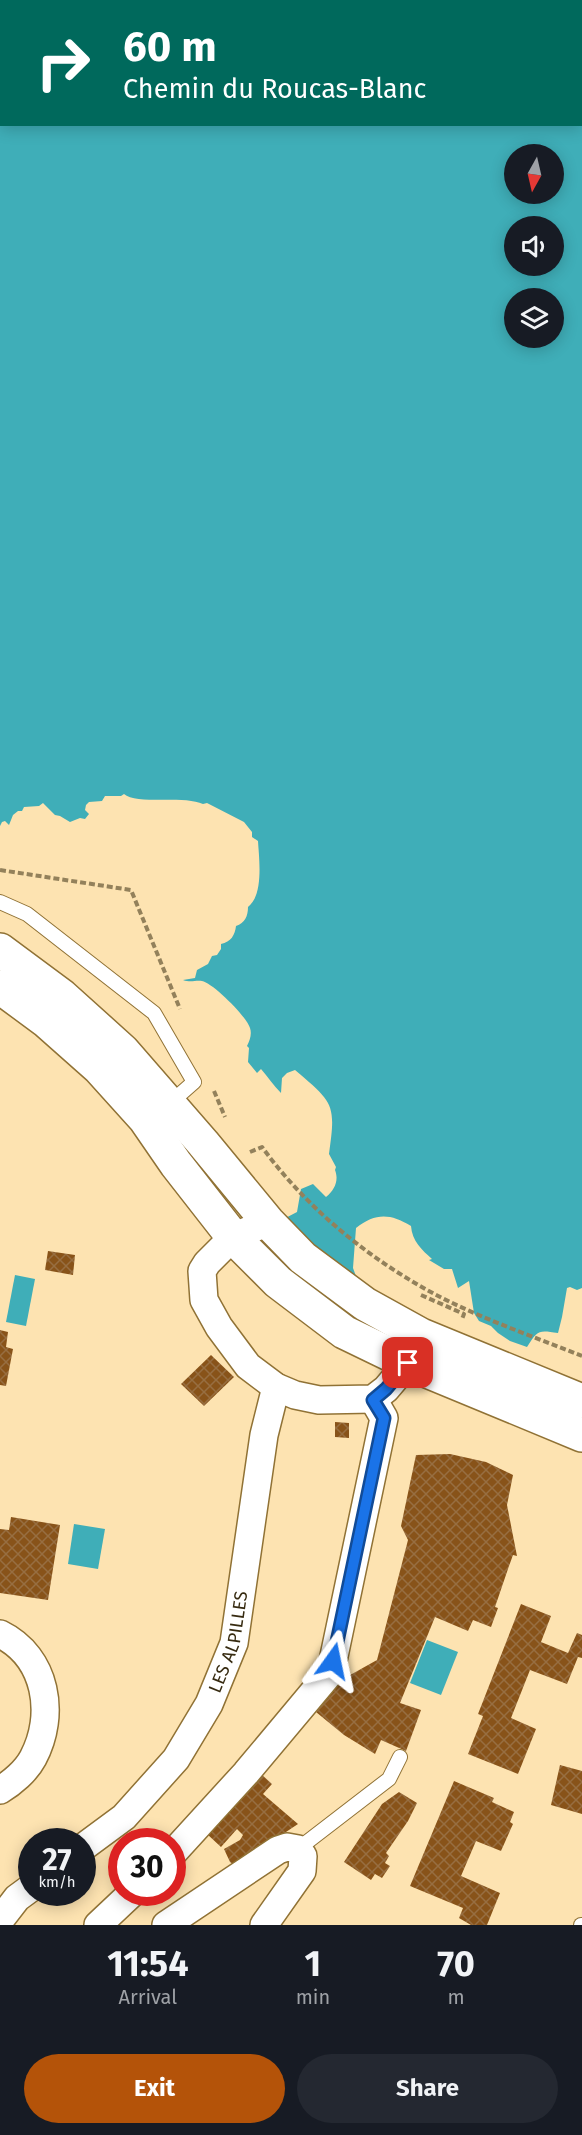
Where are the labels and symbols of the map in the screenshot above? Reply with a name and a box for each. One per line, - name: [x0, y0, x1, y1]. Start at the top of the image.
- north arrow: [504, 144, 564, 204]
- pin: [382, 1337, 433, 1388]
- street label: LES ALPILLES: [204, 1589, 252, 1696]
- position arrow: [301, 1629, 365, 1693]
- speed limit sign: 30: [108, 1828, 186, 1906]

